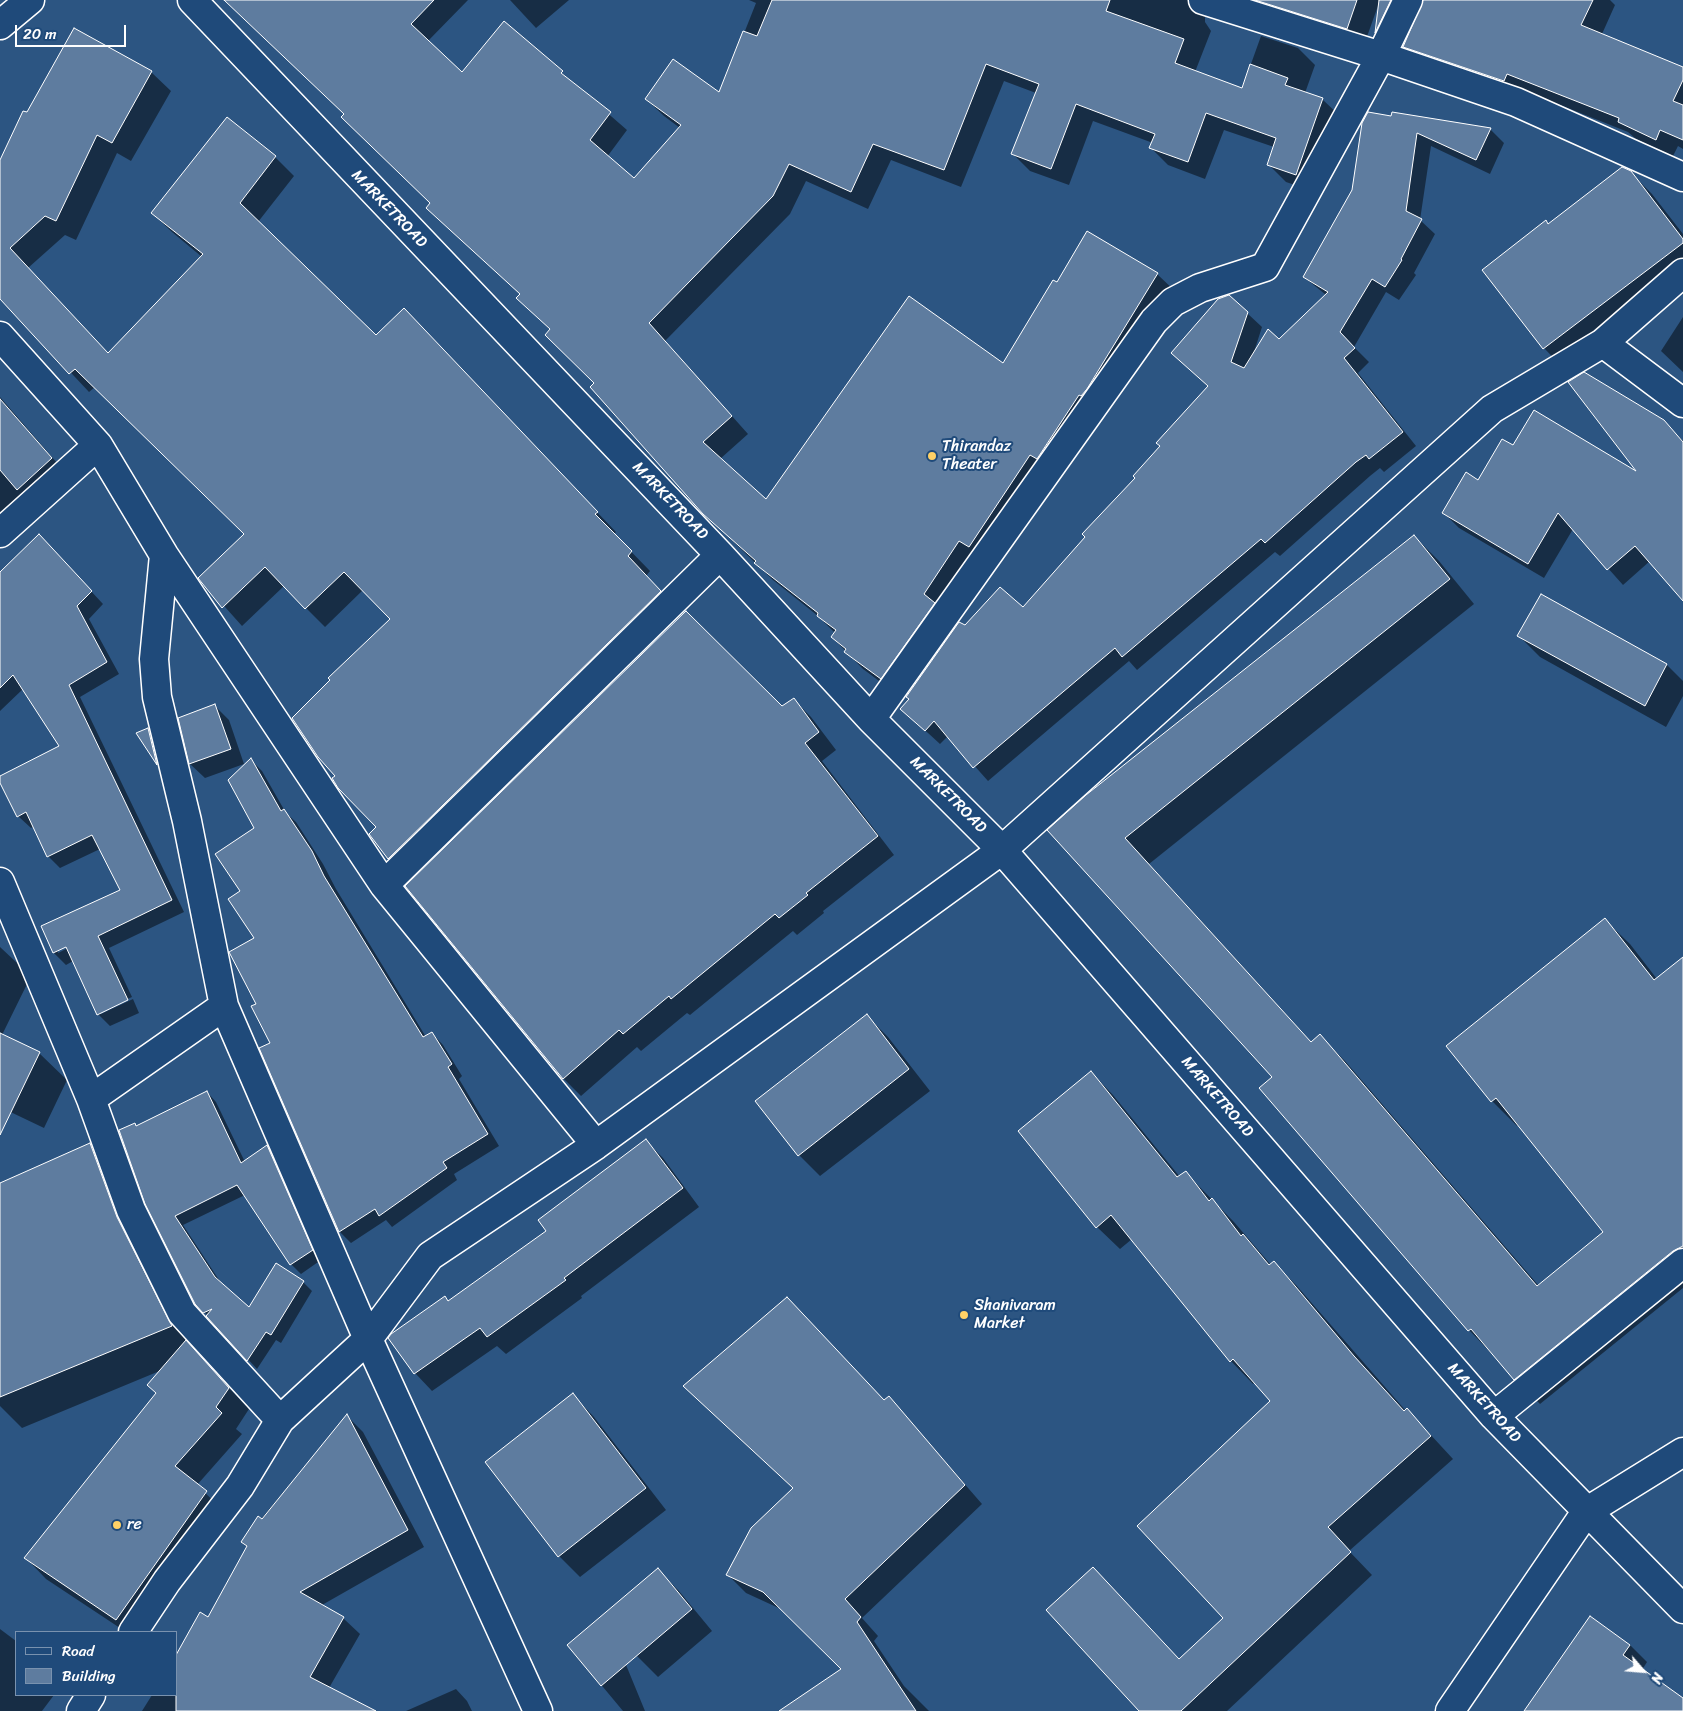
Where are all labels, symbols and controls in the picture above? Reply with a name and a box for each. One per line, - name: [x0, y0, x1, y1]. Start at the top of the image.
- scale bar: [18, 15, 129, 47]
- text: 20 m: [23, 21, 57, 47]
- street label: MARKETROAD: [347, 166, 431, 252]
- place label: Thirandaz Theater: [942, 437, 1011, 475]
- marker: Thirandaz Theater: [926, 450, 938, 462]
- street label: MARKETROAD: [628, 458, 712, 544]
- street label: MARKETROAD: [906, 753, 990, 837]
- street label: MARKETROAD: [1177, 1053, 1257, 1141]
- place label: Shanivaram Market: [974, 1296, 1056, 1334]
- marker: Shanivaram Market: [958, 1309, 970, 1321]
- street label: MARKETROAD: [1443, 1359, 1525, 1447]
- place label: re: [127, 1515, 142, 1535]
- marker: re: [111, 1519, 123, 1531]
- legend: [15, 1631, 178, 1696]
- text: Road: [62, 1638, 94, 1664]
- north arrow: [1618, 1646, 1668, 1696]
- text: Building: [62, 1663, 116, 1689]
- text: N: [1643, 1668, 1670, 1688]

